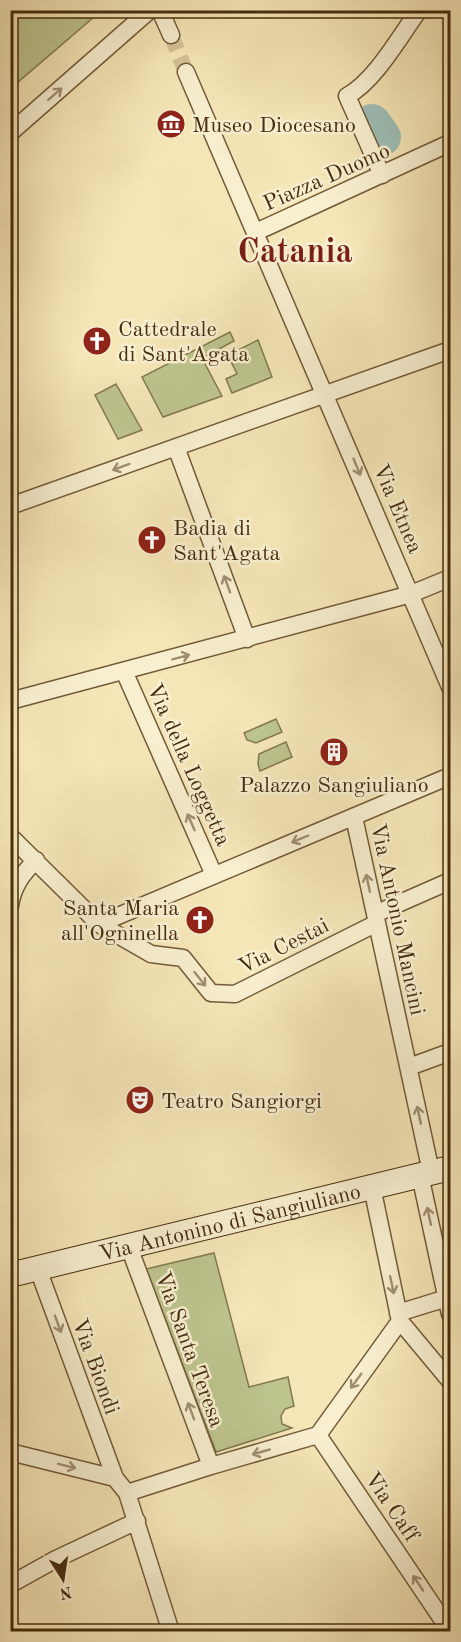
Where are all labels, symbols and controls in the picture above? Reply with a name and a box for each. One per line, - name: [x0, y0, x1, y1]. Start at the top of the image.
- one-way arrow: [47, 87, 62, 101]
- museum icon: Museo Diocesano: [155, 108, 187, 140]
- place label: Museo Diocesano: [192, 115, 356, 137]
- street label: Piazza Duomo: [260, 140, 394, 216]
- district label: Catania: [237, 236, 353, 270]
- place label: Cattedrale di Sant'Agata: [118, 319, 249, 366]
- church icon: Cattedrale di Sant'Agata: [81, 325, 113, 357]
- one-way arrow: [352, 458, 363, 476]
- street label: Via Etnea: [369, 461, 426, 557]
- one-way arrow: [112, 462, 131, 473]
- place label: Badia di Sant'Agata: [173, 518, 281, 565]
- church icon: Badia di Sant'Agata: [136, 524, 168, 556]
- one-way arrow: [221, 575, 232, 594]
- one-way arrow: [171, 650, 190, 662]
- street label: Via della Loggetta: [142, 680, 234, 849]
- building icon: Palazzo Sangiuliano: [318, 736, 350, 768]
- place label: Palazzo Sangiuliano: [239, 775, 429, 797]
- one-way arrow: [184, 813, 195, 831]
- street label: Via Antonio Mancini: [366, 821, 428, 1017]
- one-way arrow: [291, 834, 310, 845]
- one-way arrow: [362, 874, 374, 893]
- place label: Santa Maria all'Ogninella: [61, 898, 179, 945]
- church icon: Santa Maria all'Ogninella: [184, 904, 216, 936]
- street label: Via Cestai: [235, 915, 333, 979]
- one-way arrow: [193, 971, 206, 987]
- theatre icon: Teatro Sangiorgi: [124, 1084, 156, 1116]
- place label: Teatro Sangiorgi: [161, 1091, 322, 1113]
- one-way arrow: [413, 1106, 424, 1125]
- street label: Via Antonino di Sangiuliano: [97, 1181, 363, 1266]
- one-way arrow: [423, 1207, 434, 1226]
- street label: Via Santa Teresa: [151, 1269, 228, 1431]
- one-way arrow: [387, 1276, 399, 1295]
- one-way arrow: [53, 1314, 64, 1333]
- street label: Via Biondi: [68, 1316, 123, 1418]
- one-way arrow: [350, 1373, 362, 1389]
- one-way arrow: [184, 1403, 195, 1421]
- one-way arrow: [252, 1447, 271, 1458]
- one-way arrow: [58, 1461, 77, 1473]
- street label: Via Caff: [360, 1468, 423, 1547]
- north arrow: [33, 1549, 93, 1609]
- one-way arrow: [412, 1575, 424, 1592]
- text: N: [57, 1583, 73, 1601]

